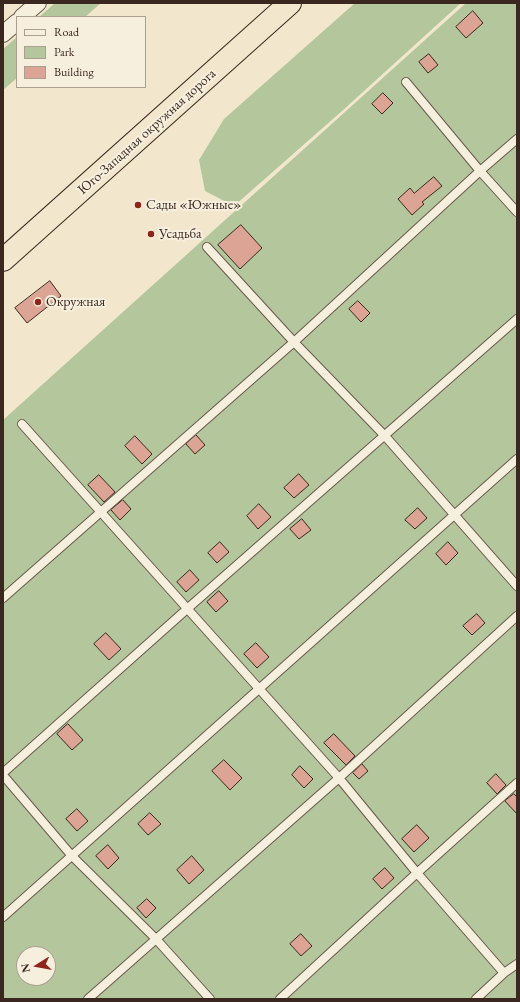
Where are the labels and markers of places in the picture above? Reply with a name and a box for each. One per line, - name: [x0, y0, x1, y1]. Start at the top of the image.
- place label: Сады «Южные»: [146, 197, 241, 213]
- marker: Сады «Южные»: [133, 200, 143, 210]
- place label: Усадьба: [159, 226, 202, 242]
- marker: Усадьба: [146, 229, 156, 239]
- place label: Окружная: [46, 294, 105, 310]
- marker: Окружная: [33, 297, 43, 307]

